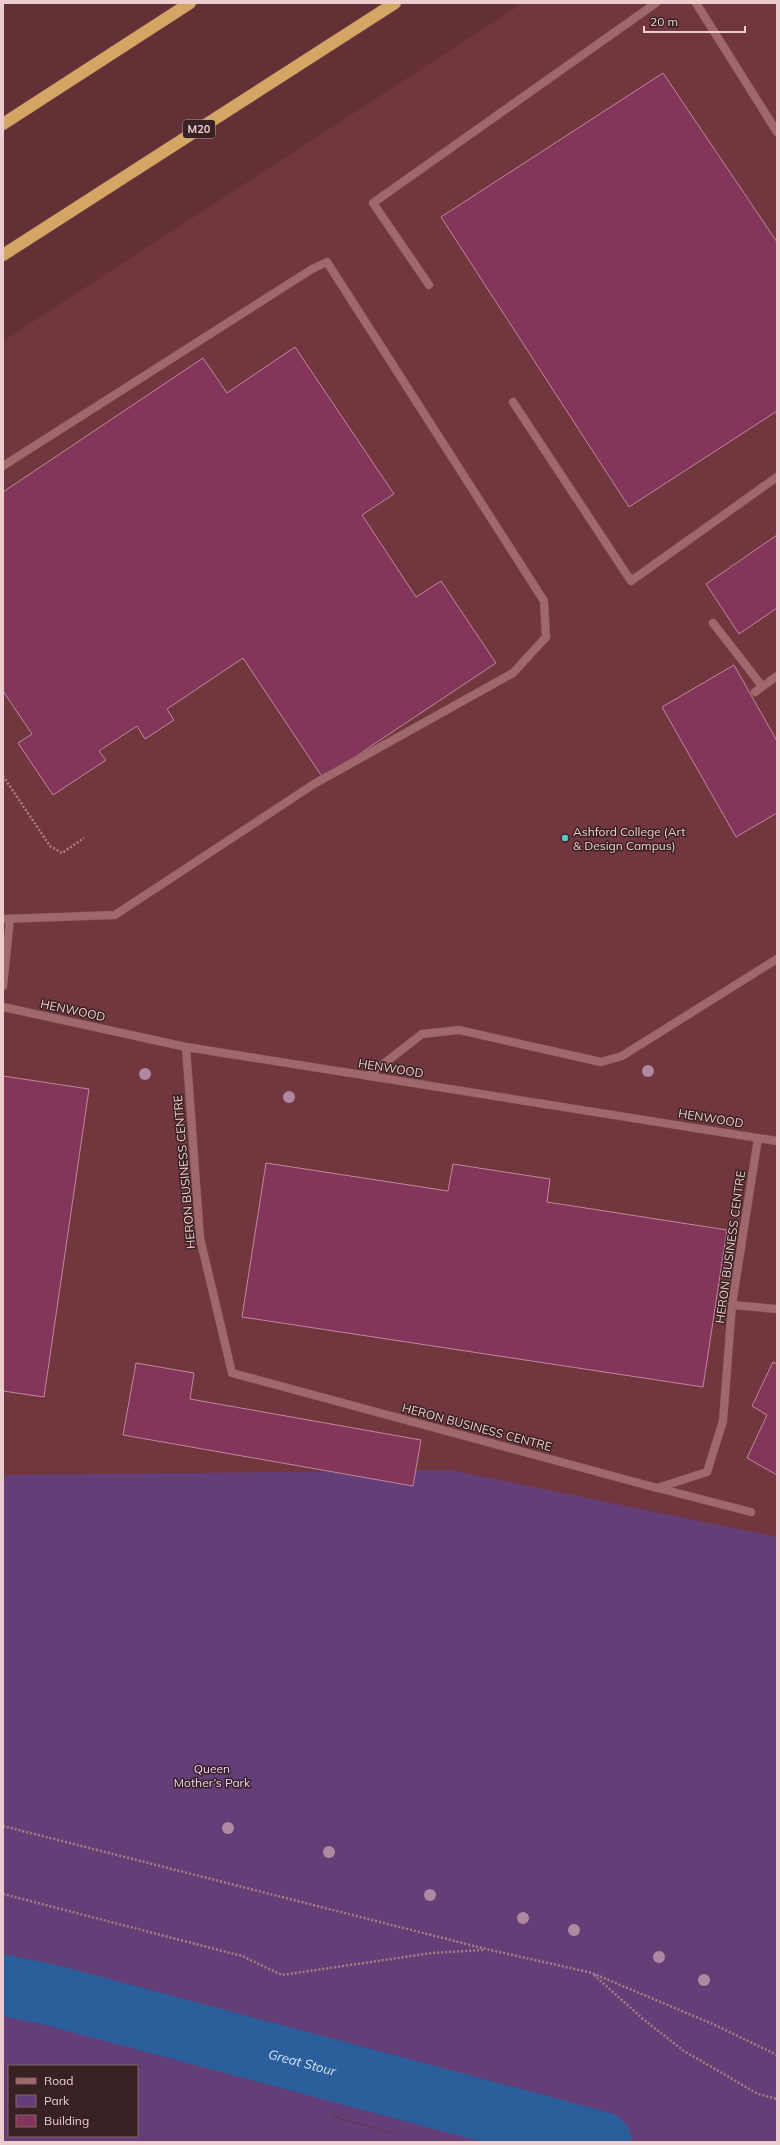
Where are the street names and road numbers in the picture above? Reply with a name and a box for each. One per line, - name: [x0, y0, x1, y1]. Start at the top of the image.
- road number: M20: [183, 120, 215, 138]
- street label: HENWOOD: [39, 996, 107, 1024]
- street label: HENWOOD: [357, 1055, 425, 1081]
- street label: HERON BUSINESS CENTRE: [170, 1095, 198, 1249]
- street label: HENWOOD: [677, 1105, 745, 1131]
- street label: HERON BUSINESS CENTRE: [712, 1170, 748, 1324]
- street label: HERON BUSINESS CENTRE: [401, 1400, 553, 1454]

